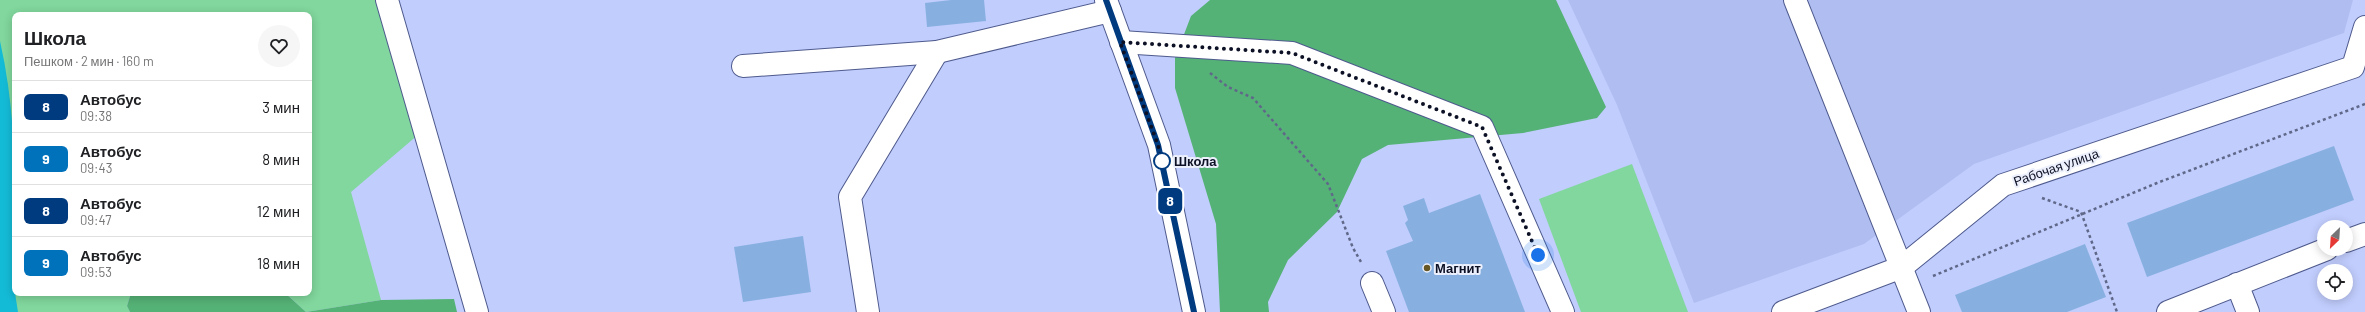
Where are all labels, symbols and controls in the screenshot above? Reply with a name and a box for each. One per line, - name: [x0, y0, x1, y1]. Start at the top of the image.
- button: heart: [258, 25, 300, 67]
- text: Школа: [24, 26, 86, 49]
- text: Пешком · 2 мин · 160 m: [24, 53, 154, 69]
- text: Автобус: [80, 90, 142, 108]
- text: 8: [42, 98, 50, 115]
- text: 3 мин: [262, 98, 300, 116]
- text: 09:38: [80, 108, 112, 124]
- text: Автобус: [80, 142, 142, 160]
- street label: Рабочая улица: [2011, 145, 2102, 189]
- text: 9: [42, 150, 50, 167]
- text: 8 мин: [262, 150, 300, 168]
- marker: Школа: [1153, 152, 1171, 170]
- place label: Школа: [1174, 153, 1217, 169]
- text: 09:43: [80, 160, 112, 176]
- line badge: 8: [1157, 188, 1183, 214]
- text: 8: [1166, 192, 1174, 209]
- text: Автобус: [80, 194, 142, 212]
- text: 8: [42, 202, 50, 219]
- text: 12 мин: [257, 202, 300, 220]
- text: 09:47: [80, 212, 111, 228]
- north arrow: [2317, 220, 2353, 256]
- map controls: [2317, 220, 2353, 300]
- your location: [1528, 245, 1548, 265]
- text: Автобус: [80, 246, 142, 264]
- text: 9: [42, 254, 50, 271]
- text: 18 мин: [257, 254, 300, 272]
- place label: Магнит: [1435, 260, 1481, 276]
- marker: Магнит: [1422, 263, 1432, 273]
- text: 09:53: [80, 264, 112, 280]
- button: locate: [2317, 264, 2353, 300]

